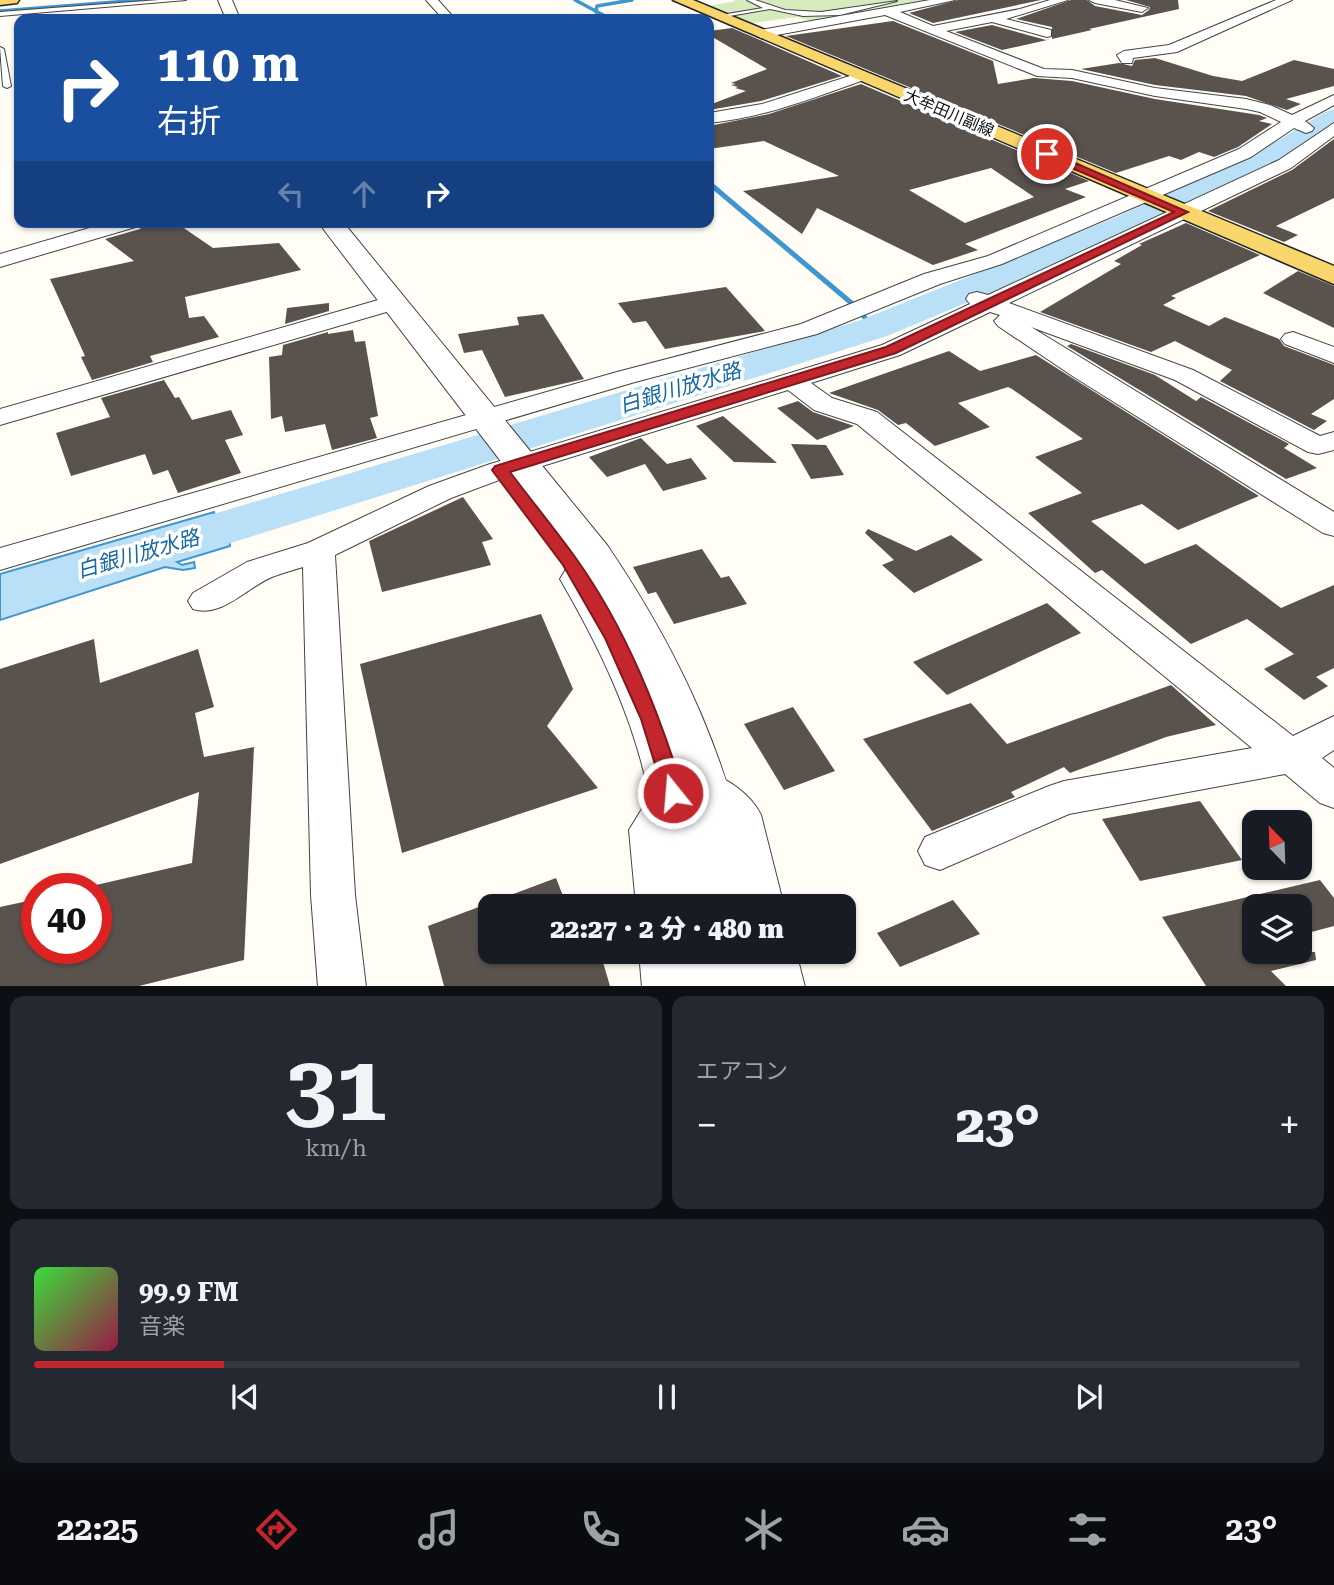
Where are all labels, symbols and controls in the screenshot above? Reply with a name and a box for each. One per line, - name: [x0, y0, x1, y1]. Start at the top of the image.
- text: 110 m: [157, 36, 299, 93]
- icon: right: [42, 42, 133, 133]
- street label: 大牟田川副線: [901, 85, 997, 141]
- text: 右折: [157, 102, 221, 140]
- pin: [1017, 124, 1077, 184]
- icon: arrive: [1028, 135, 1066, 173]
- icon: left: [272, 175, 310, 213]
- icon: ahead: [345, 175, 383, 213]
- icon: right: [418, 175, 456, 213]
- water label: 白銀川放水路: [616, 358, 746, 418]
- water label: 白銀川放水路: [74, 525, 204, 583]
- position arrow: [636, 756, 710, 830]
- north arrow: [1242, 810, 1312, 880]
- map controls: [1242, 810, 1312, 964]
- speed limit sign: 40: [21, 873, 112, 964]
- button: layers: [1242, 894, 1312, 964]
- text: 22:27 · 2 分 · 480 m: [550, 914, 784, 944]
- text: 31: [285, 1036, 387, 1142]
- text: エアコン: [696, 1058, 788, 1085]
- text: 23°: [956, 1094, 1040, 1155]
- text: −: [696, 1103, 717, 1147]
- text: +: [1279, 1103, 1300, 1147]
- text: km/h: [305, 1135, 367, 1162]
- text: 99.9 FM: [139, 1277, 239, 1307]
- text: 音楽: [139, 1313, 185, 1340]
- icon: previous: [226, 1378, 264, 1416]
- icon: pause: [648, 1378, 686, 1416]
- icon: next: [1070, 1378, 1108, 1416]
- icon: directions: [252, 1505, 301, 1554]
- icon: music: [414, 1505, 463, 1554]
- icon: phone: [576, 1505, 625, 1554]
- icon: climate: [739, 1505, 788, 1554]
- icon: car: [901, 1505, 950, 1554]
- icon: filters: [1063, 1505, 1112, 1554]
- text: 22:25: [57, 1510, 138, 1548]
- text: 23°: [1226, 1510, 1277, 1548]

